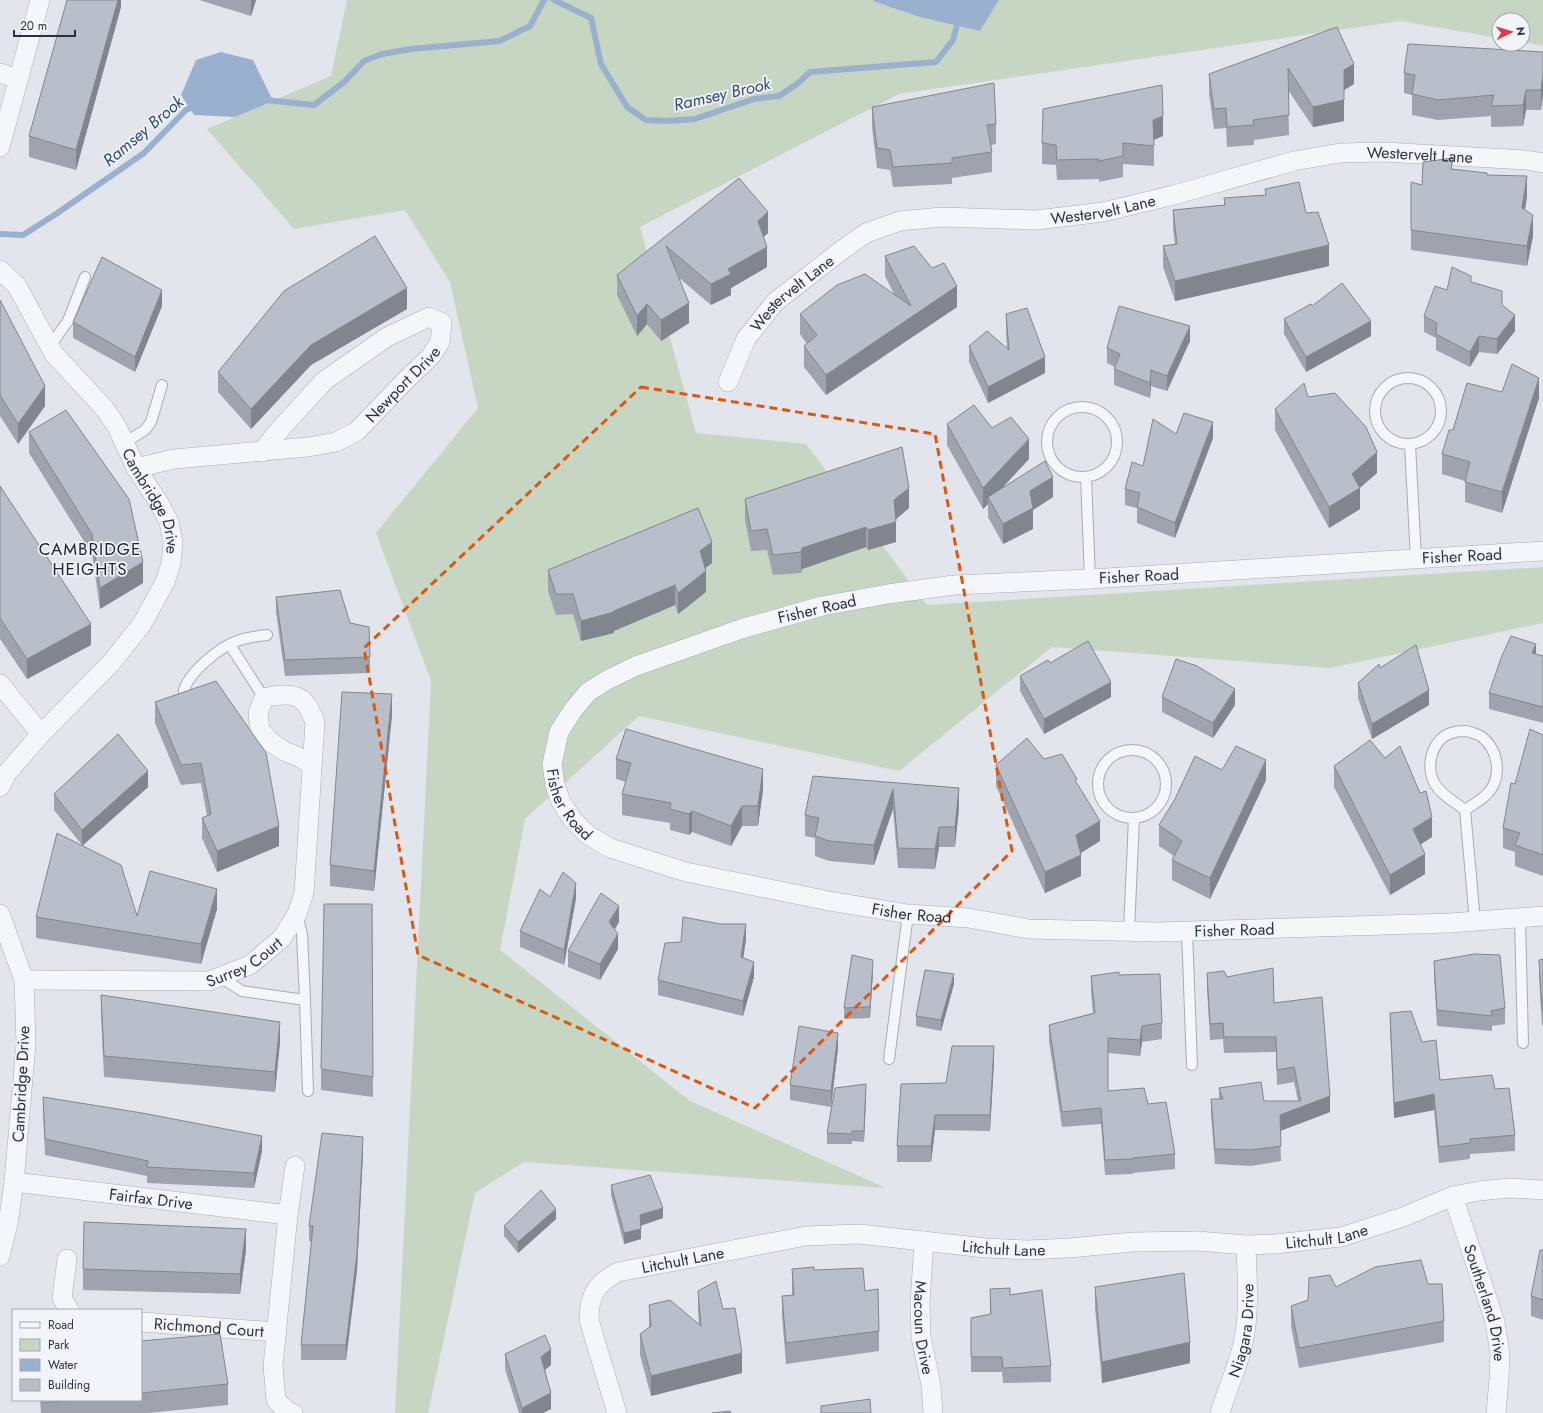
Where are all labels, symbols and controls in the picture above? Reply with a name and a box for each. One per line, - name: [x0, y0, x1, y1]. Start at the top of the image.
- scale bar: [14, 12, 75, 38]
- north arrow: [1491, 12, 1531, 52]
- text: 20 m: [20, 17, 47, 35]
- text: N: [1513, 26, 1529, 36]
- water label: Ramsey Brook: [671, 71, 773, 117]
- water label: Ramsey Brook: [97, 90, 189, 172]
- street label: Westervelt Lane: [1367, 140, 1474, 168]
- street label: Westervelt Lane: [1049, 188, 1158, 230]
- street label: Westervelt Lane: [744, 249, 839, 336]
- street label: Newport Drive: [360, 342, 446, 428]
- street label: Cambridge Drive: [117, 444, 185, 555]
- district label: CAMBRIDGE HEIGHTS: [39, 537, 141, 581]
- street label: Fisher Road: [1421, 542, 1503, 570]
- street label: Fisher Road: [1098, 562, 1180, 590]
- street label: Fisher Road: [775, 589, 859, 629]
- street label: Fisher Road: [541, 767, 598, 845]
- street label: Fisher Road: [870, 897, 952, 928]
- street label: Fisher Road: [1194, 917, 1275, 942]
- street label: Surrey Court: [202, 931, 287, 993]
- street label: Cambridge Drive: [6, 1025, 36, 1143]
- street label: Fairfax Drive: [108, 1182, 194, 1215]
- street label: Litchult Lane: [1284, 1218, 1371, 1254]
- street label: Litchult Lane: [961, 1234, 1046, 1262]
- street label: Litchult Lane: [640, 1240, 726, 1279]
- street label: Southerland Drive: [1458, 1241, 1512, 1362]
- street label: Macoun Drive: [908, 1280, 940, 1377]
- street label: Niagara Drive: [1222, 1283, 1259, 1380]
- legend: [12, 1309, 142, 1401]
- street label: Richmond Court: [153, 1311, 265, 1343]
- text: Road: [48, 1316, 74, 1334]
- text: Park: [48, 1336, 70, 1354]
- text: Water: [48, 1356, 79, 1374]
- text: Building: [48, 1376, 90, 1394]

